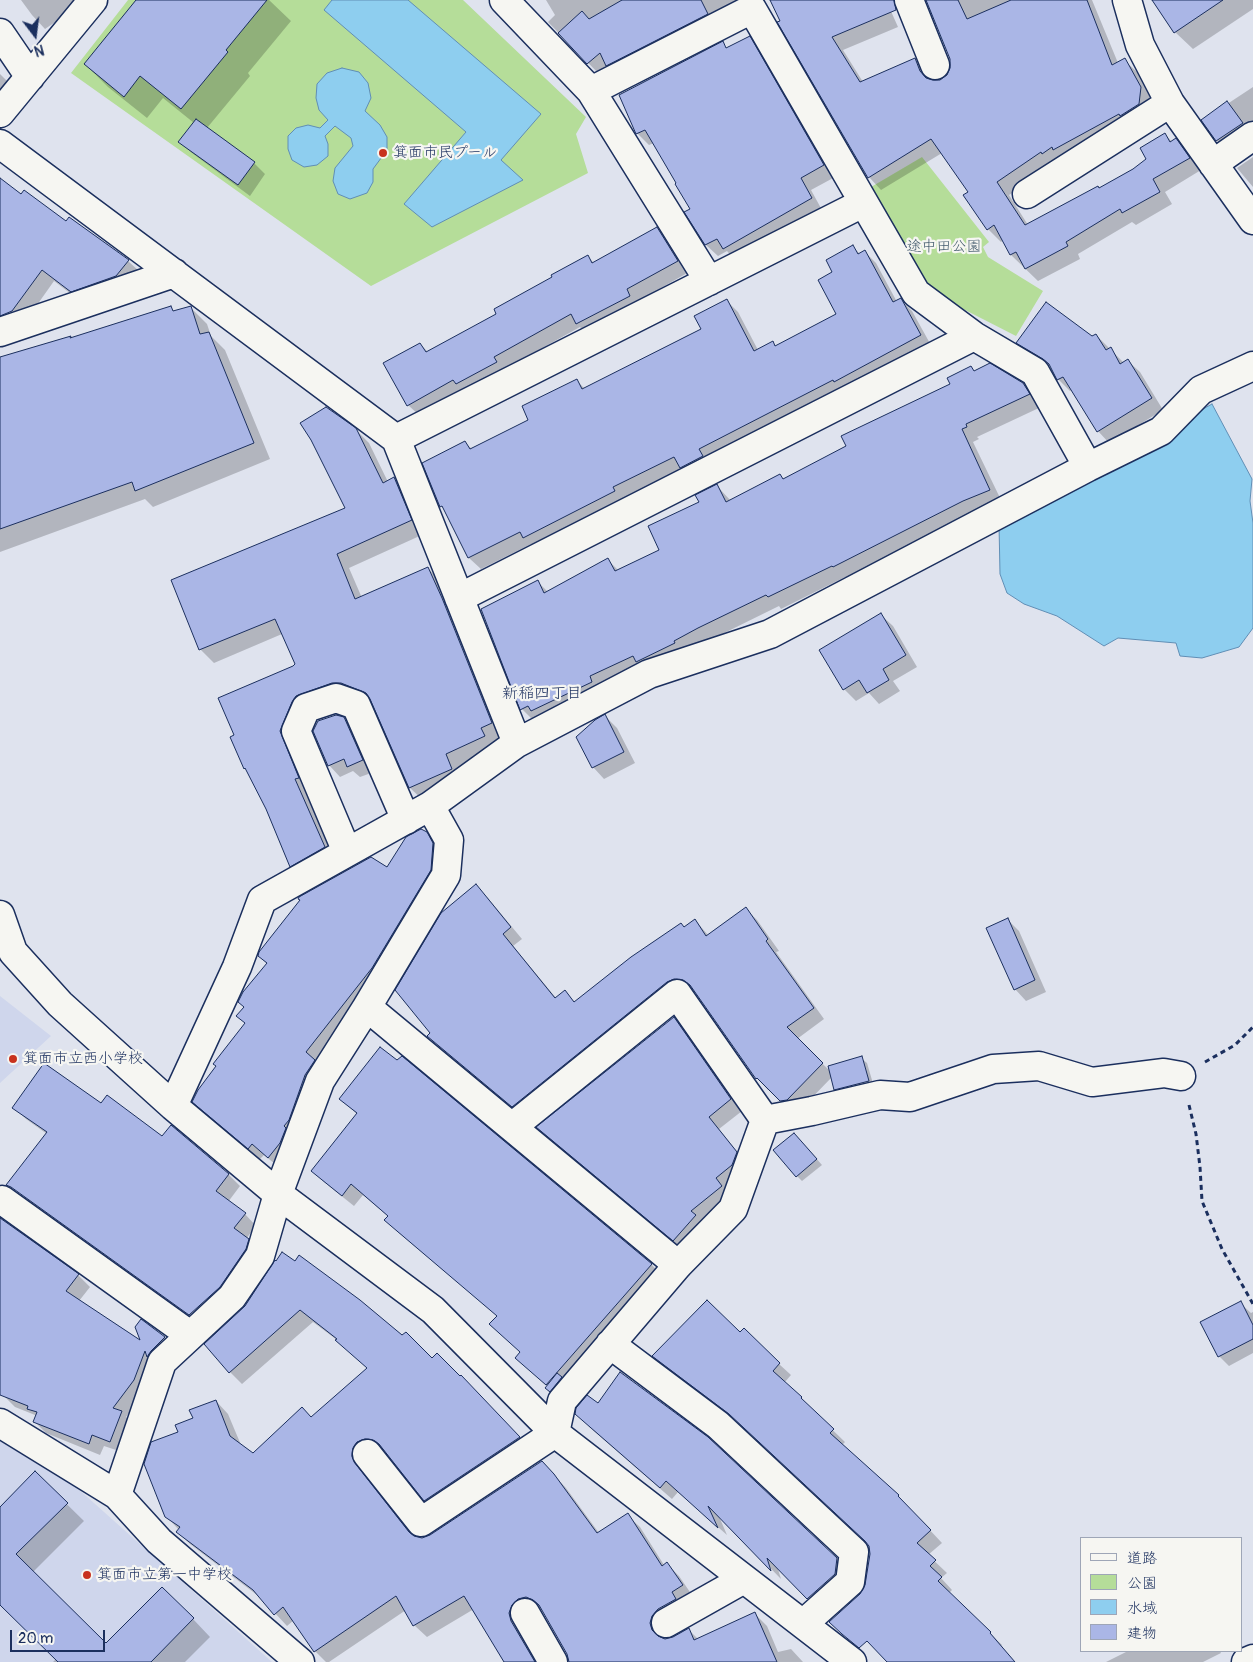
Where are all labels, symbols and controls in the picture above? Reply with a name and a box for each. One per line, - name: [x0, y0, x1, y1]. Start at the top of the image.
- north arrow: [10, 10, 60, 60]
- text: N: [32, 41, 46, 59]
- place label: 箕面市民プール: [393, 144, 497, 162]
- marker: 箕面市民プール: [377, 147, 389, 159]
- park label: 途中田公園: [907, 238, 981, 256]
- district label: 新稲四丁目: [502, 684, 582, 704]
- place label: 箕面市立西小学校: [23, 1050, 143, 1068]
- marker: 箕面市立西小学校: [7, 1053, 19, 1065]
- legend: [1080, 1537, 1243, 1652]
- text: 道路: [1127, 1549, 1157, 1568]
- place label: 箕面市立第一中学校: [97, 1566, 232, 1584]
- marker: 箕面市立第一中学校: [81, 1569, 93, 1581]
- text: 公園: [1127, 1574, 1157, 1593]
- text: 水域: [1127, 1599, 1157, 1618]
- scale bar: [12, 1620, 108, 1652]
- text: 建物: [1127, 1624, 1157, 1643]
- text: 20 m: [18, 1629, 53, 1648]

